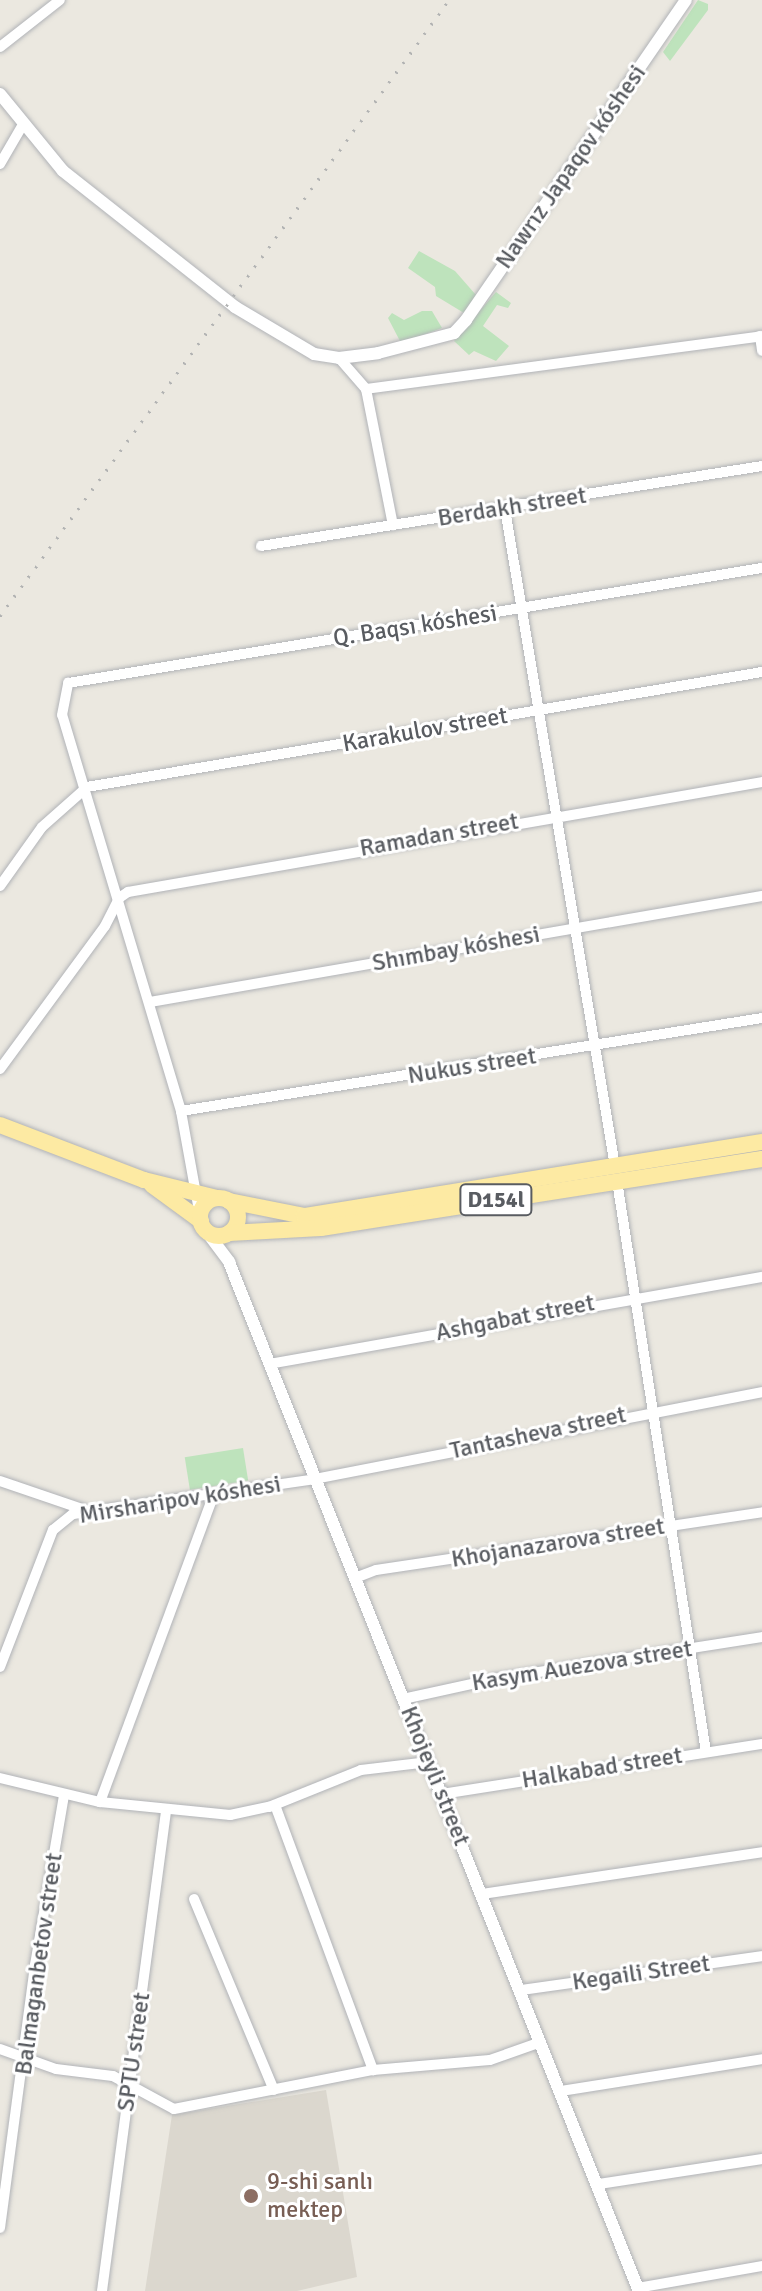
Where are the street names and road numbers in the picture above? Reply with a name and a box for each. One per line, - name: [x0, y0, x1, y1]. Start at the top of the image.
- street label: Nawrız Japaqov kóshesi: [490, 60, 652, 274]
- street label: Berdakh street: [436, 481, 588, 533]
- street label: Q. Baqsı kóshesi: [331, 599, 499, 653]
- street label: Karakulov street: [340, 701, 510, 759]
- street label: Ramadan street: [357, 807, 521, 863]
- street label: Shımbay kóshesi: [370, 920, 542, 978]
- street label: Nukus street: [406, 1042, 538, 1090]
- road number: D154l: [458, 1182, 534, 1218]
- street label: Ashgabat street: [433, 1289, 597, 1347]
- street label: Tantasheva street: [447, 1400, 629, 1466]
- street label: Mirsharipov kóshesi: [77, 1470, 283, 1530]
- street label: Khojanazarova street: [449, 1512, 667, 1574]
- street label: Kasym Auezova street: [470, 1634, 694, 1698]
- street label: Khojeyli street: [394, 1702, 476, 1850]
- street label: Halkabad street: [520, 1741, 684, 1795]
- street label: Balmaganbetov street: [9, 1851, 69, 2077]
- street label: Kegaili Street: [570, 1949, 712, 1997]
- street label: SPTU street: [111, 1991, 157, 2113]

